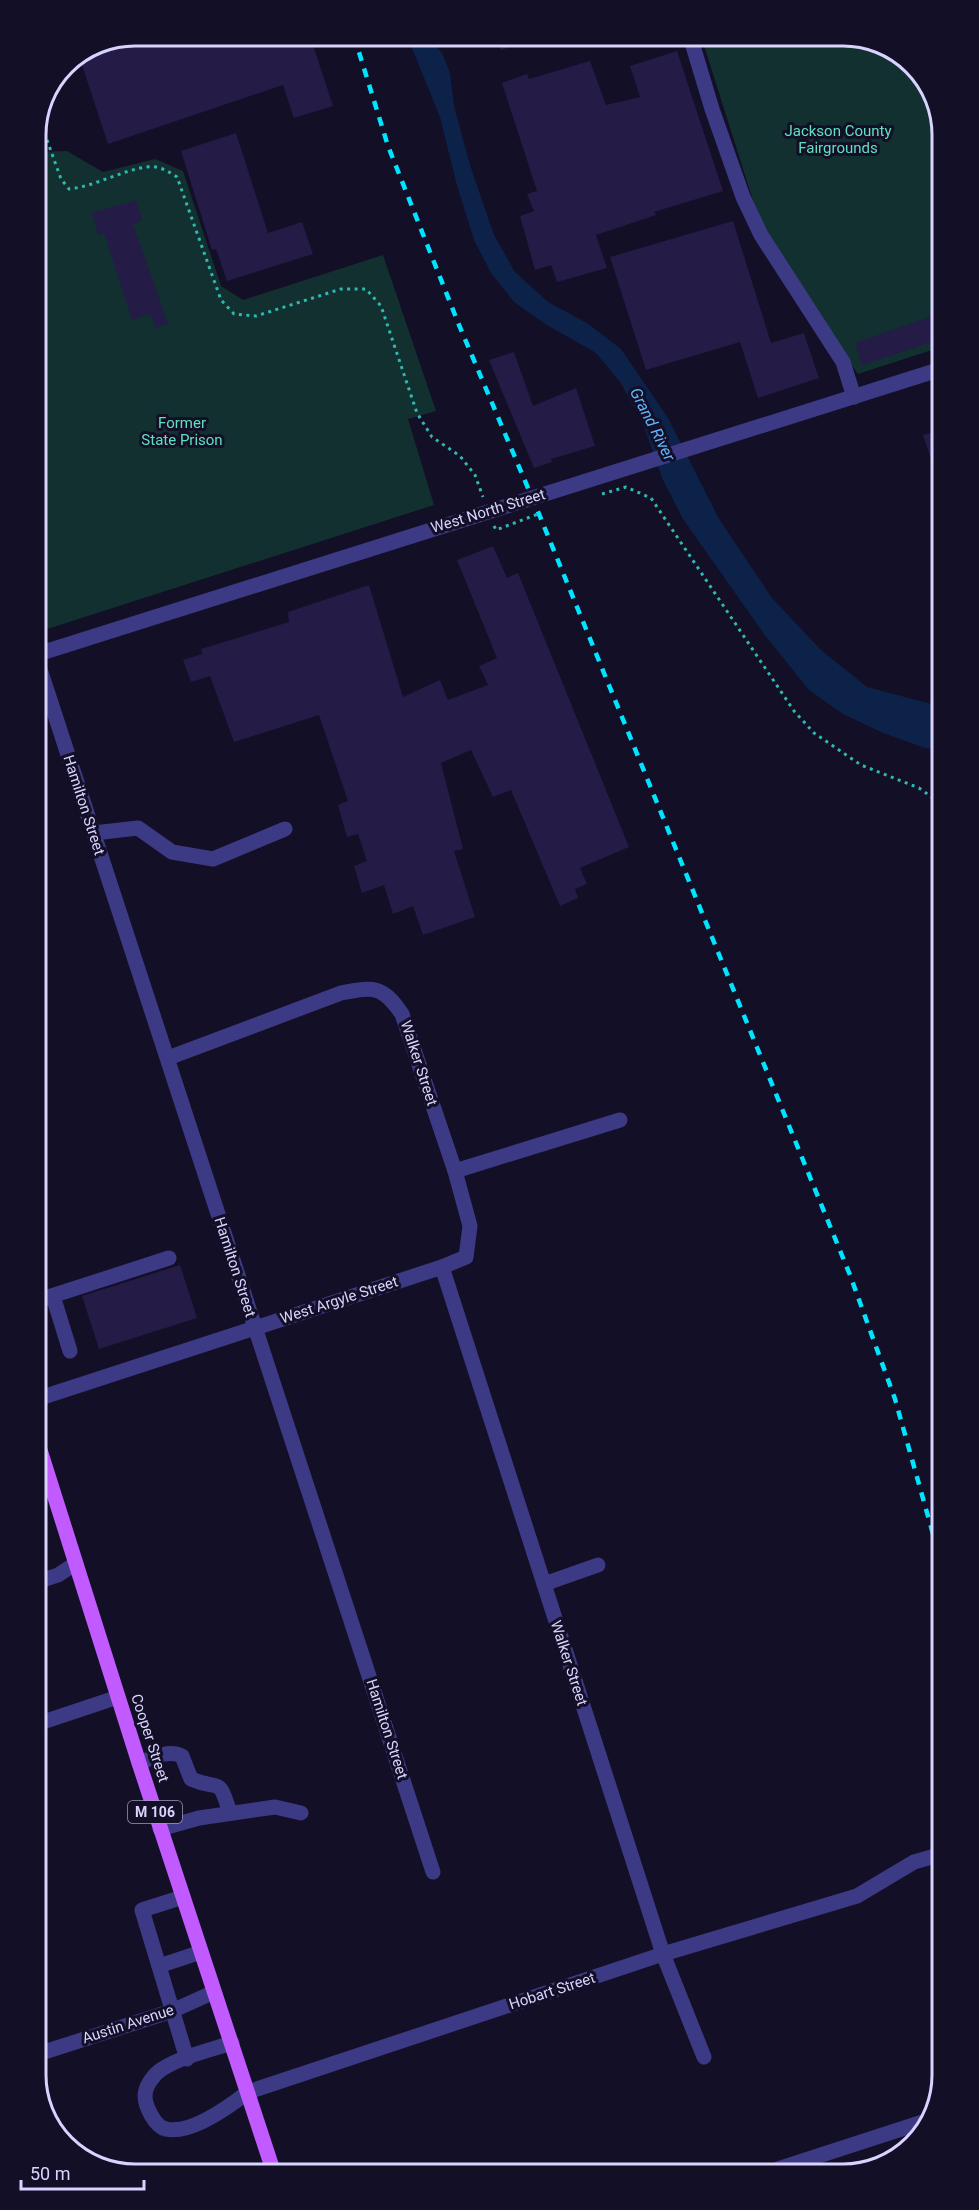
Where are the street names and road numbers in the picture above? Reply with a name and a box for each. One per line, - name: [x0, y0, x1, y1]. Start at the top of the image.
- street label: West North Street: [429, 485, 547, 537]
- street label: Hamilton Street: [59, 753, 109, 857]
- street label: Walker Street: [397, 1018, 441, 1108]
- street label: Hamilton Street: [210, 1215, 260, 1319]
- street label: West Argyle Street: [278, 1272, 400, 1327]
- street label: Walker Street: [547, 1618, 591, 1708]
- street label: Hamilton Street: [362, 1677, 412, 1781]
- street label: Cooper Street: [127, 1692, 173, 1784]
- road number: M 106: [128, 1801, 182, 1823]
- street label: Hobart Street: [507, 1969, 597, 2013]
- street label: Austin Avenue: [80, 2001, 176, 2047]

